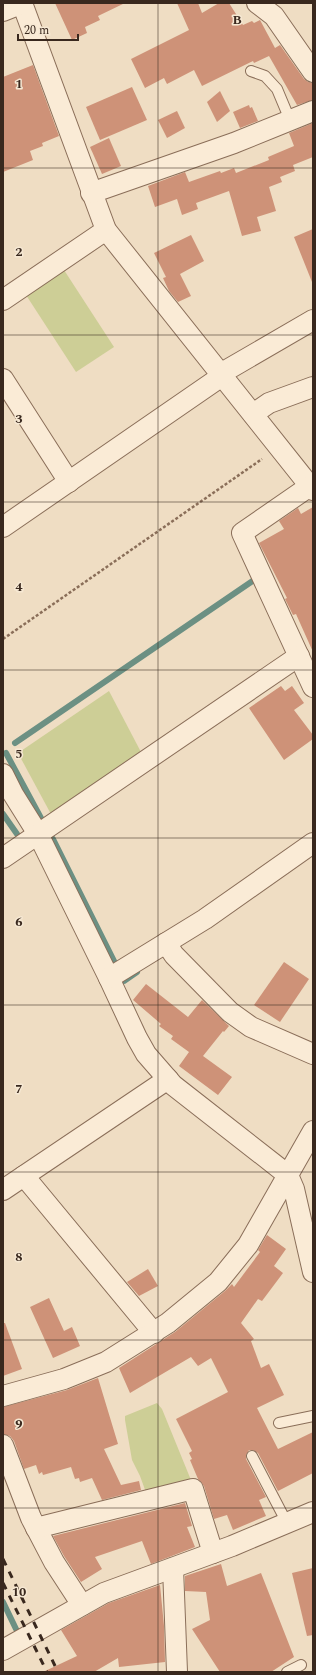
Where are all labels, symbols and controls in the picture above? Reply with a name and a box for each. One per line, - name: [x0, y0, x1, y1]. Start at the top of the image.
- text: B: [232, 10, 242, 30]
- scale bar: [18, 16, 78, 42]
- text: 20 m: [24, 21, 49, 40]
- text: 1: [15, 74, 23, 94]
- text: 2: [15, 242, 23, 262]
- text: 3: [15, 409, 23, 429]
- text: 4: [15, 577, 23, 597]
- text: 5: [15, 744, 23, 764]
- text: 6: [15, 912, 23, 932]
- text: 7: [15, 1079, 23, 1099]
- text: 8: [15, 1247, 23, 1267]
- text: 9: [15, 1414, 23, 1434]
- text: 10: [12, 1582, 26, 1602]

